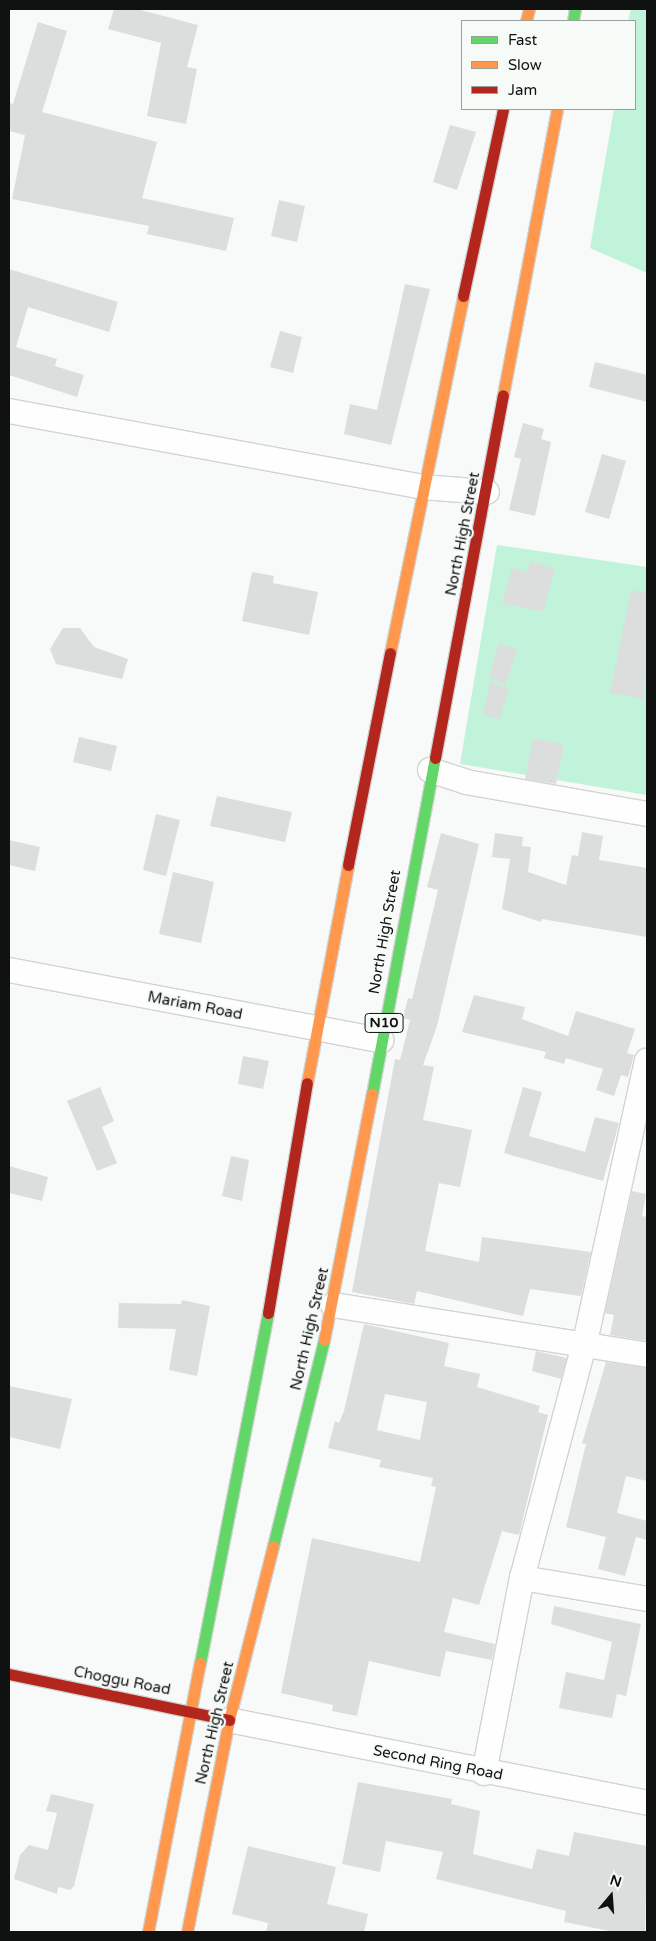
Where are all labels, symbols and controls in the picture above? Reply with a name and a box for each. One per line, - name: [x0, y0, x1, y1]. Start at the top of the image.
- legend: [461, 20, 636, 110]
- text: Fast: [508, 31, 537, 49]
- text: Slow: [508, 56, 542, 74]
- text: Jam: [508, 81, 537, 99]
- street label: North High Street: [442, 471, 484, 597]
- street label: North High Street: [365, 869, 405, 995]
- street label: Mariam Road: [146, 988, 244, 1024]
- road number: N10: [364, 1011, 404, 1034]
- street label: North High Street: [287, 1266, 333, 1392]
- street label: North High Street: [192, 1660, 238, 1786]
- street label: Choggu Road: [72, 1663, 172, 1699]
- street label: Second Ring Road: [372, 1742, 504, 1784]
- north arrow: [586, 1871, 636, 1921]
- text: N: [608, 1871, 624, 1891]

